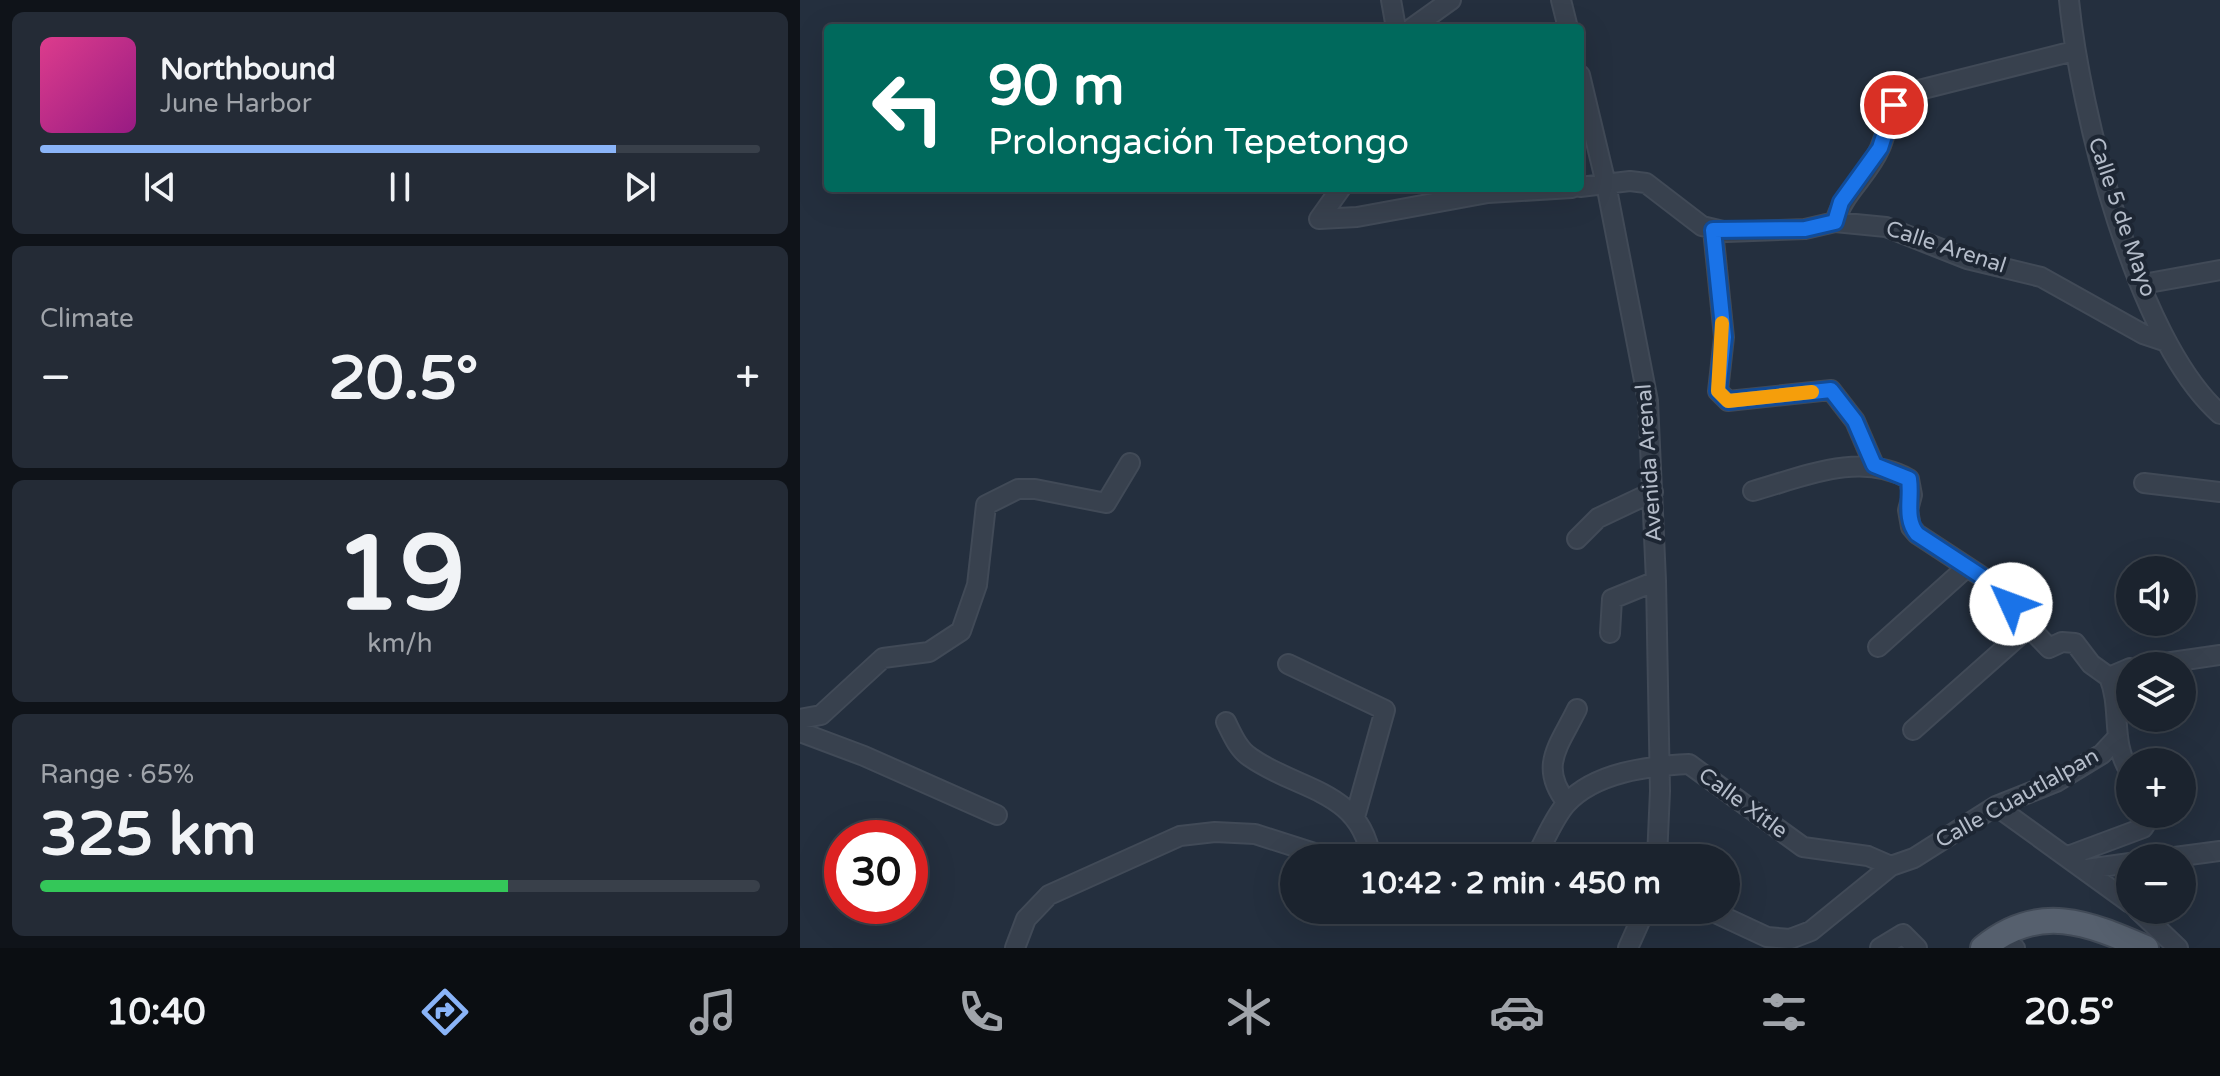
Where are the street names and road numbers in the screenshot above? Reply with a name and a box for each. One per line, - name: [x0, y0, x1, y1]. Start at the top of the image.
- street label: Calle 5 de Mayo: [2083, 134, 2161, 300]
- street label: Calle Arenal: [1883, 215, 2009, 279]
- street label: Avenida Arenal: [1631, 383, 1667, 543]
- street label: Calle Cuautlalpan: [1931, 742, 2103, 854]
- street label: Calle Xitle: [1694, 762, 1792, 844]

